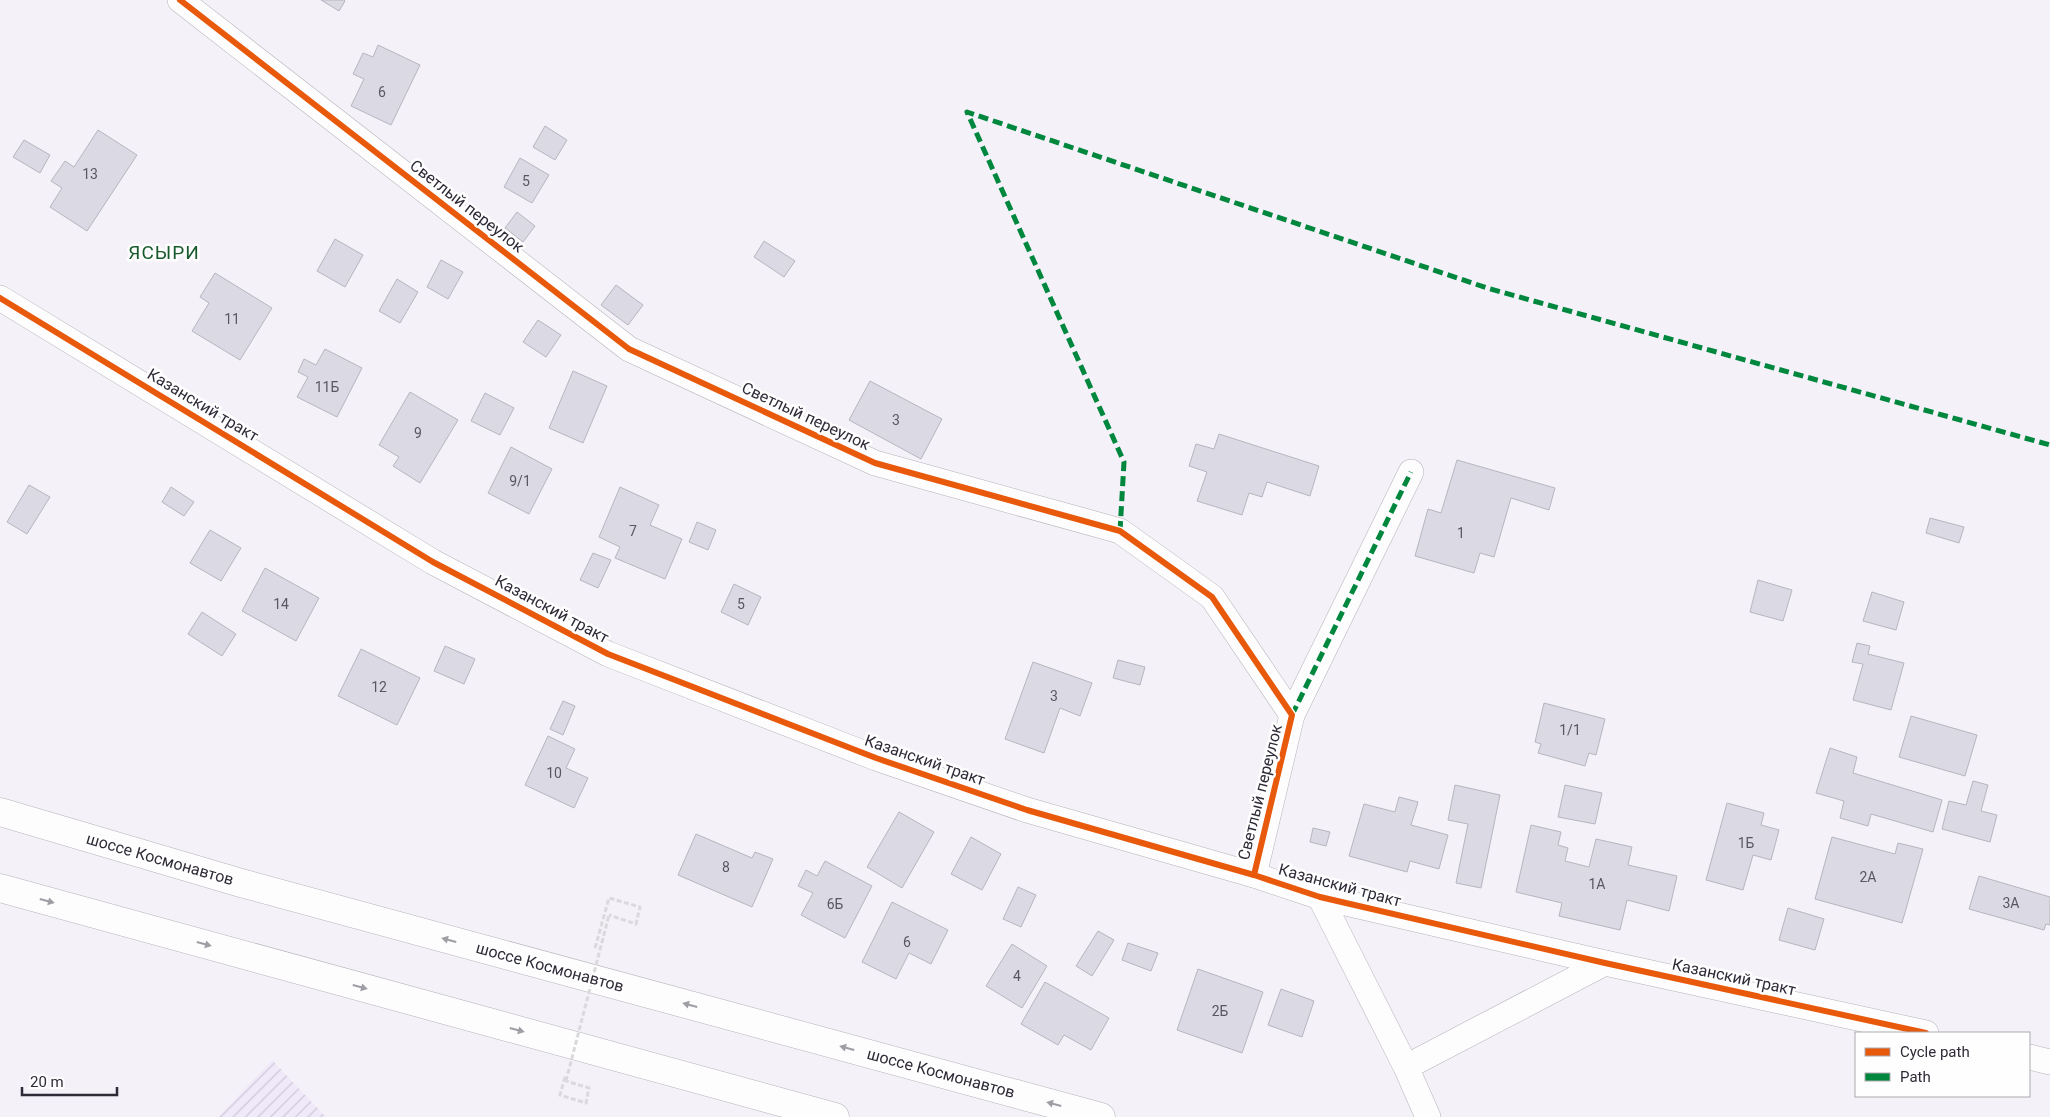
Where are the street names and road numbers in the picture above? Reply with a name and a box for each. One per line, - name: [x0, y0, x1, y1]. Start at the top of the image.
- street label: Светлый переулок: [406, 156, 528, 257]
- street label: Казанский тракт: [144, 364, 262, 446]
- street label: Светлый переулок: [739, 378, 873, 454]
- street label: Казанский тракт: [492, 571, 612, 647]
- street label: Светлый переулок: [1234, 722, 1286, 862]
- street label: Казанский тракт: [862, 730, 988, 790]
- street label: шоссе Космонавтов: [84, 829, 236, 889]
- street label: Казанский тракт: [1277, 859, 1404, 911]
- street label: шоссе Космонавтов: [474, 938, 626, 996]
- street label: Казанский тракт: [1670, 955, 1798, 999]
- street label: шоссе Космонавтов: [865, 1044, 1017, 1102]

